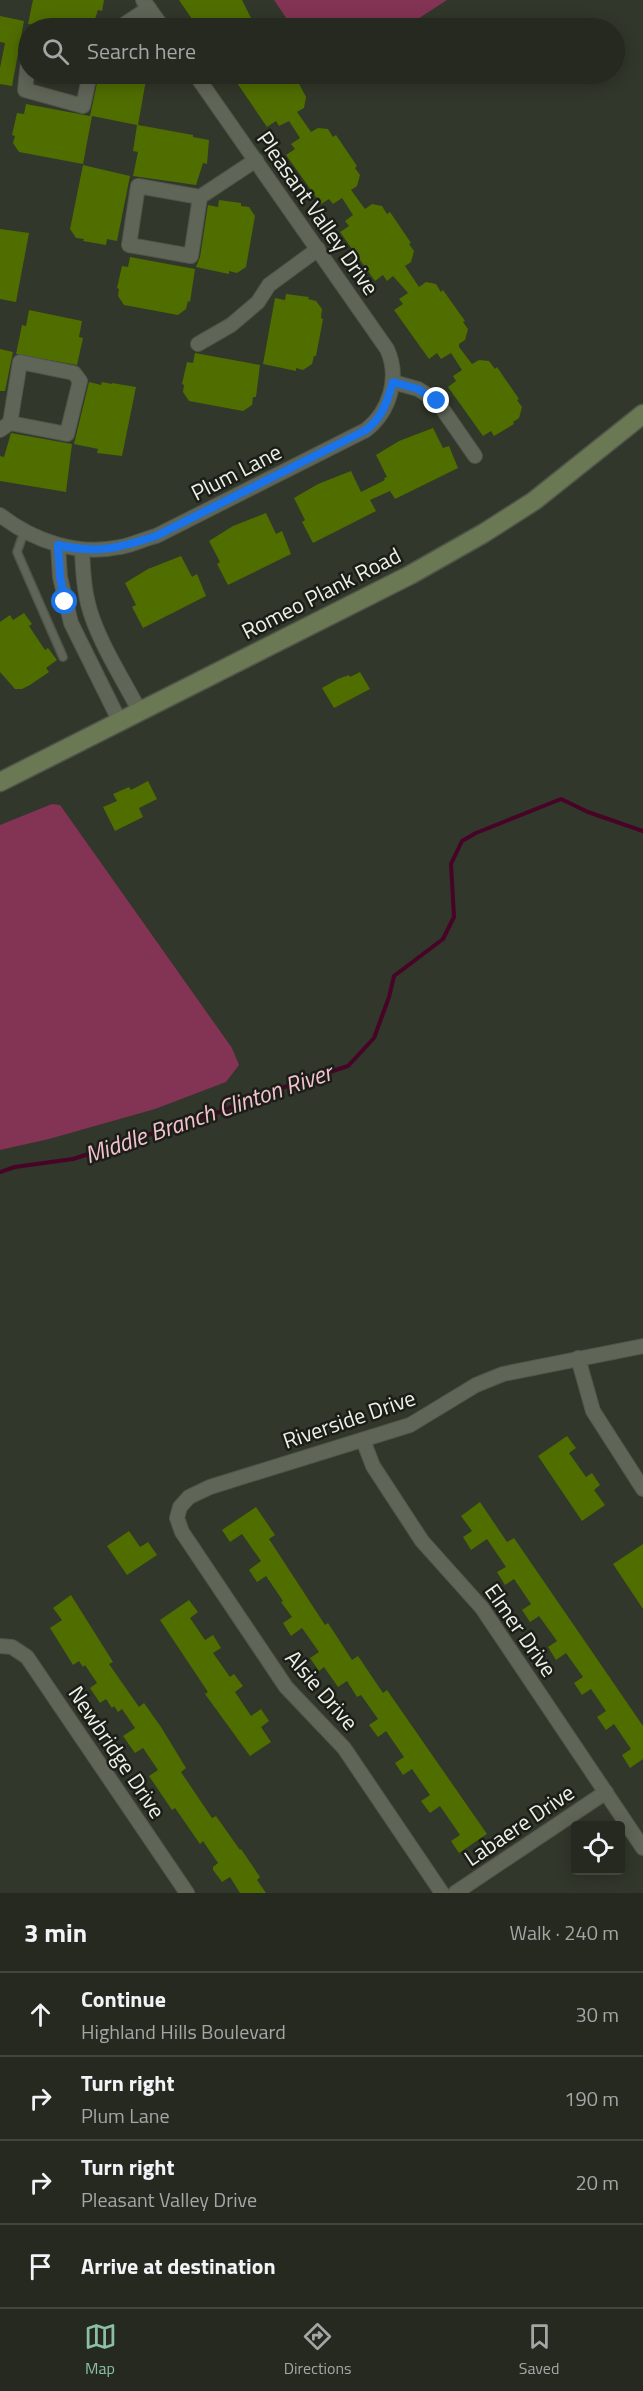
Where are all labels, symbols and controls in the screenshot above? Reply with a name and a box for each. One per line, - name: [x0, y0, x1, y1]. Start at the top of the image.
- search box: [18, 18, 625, 84]
- text: Search here: [87, 34, 196, 68]
- icon: search: [39, 35, 72, 68]
- street label: Pleasant Valley Drive: [249, 124, 387, 302]
- route end: [423, 387, 449, 413]
- street label: Plum Lane: [185, 435, 287, 509]
- street label: Romeo Plank Road: [235, 538, 407, 648]
- route start: [51, 588, 77, 614]
- water label: Middle Branch Clinton River: [79, 1053, 340, 1172]
- street label: Riverside Drive: [278, 1380, 420, 1458]
- street label: Elmer Drive: [476, 1576, 566, 1684]
- street label: Alsie Drive: [277, 1642, 367, 1738]
- street label: Newbridge Drive: [60, 1679, 174, 1825]
- street label: Labaere Drive: [457, 1775, 581, 1875]
- map controls: [571, 1821, 625, 1875]
- button: locate: [571, 1821, 625, 1875]
- text: 3 min: [24, 1913, 87, 1952]
- text: Walk · 240 m: [510, 1917, 619, 1948]
- text: Continue: [81, 1982, 166, 2016]
- icon: ahead: [24, 1998, 57, 2031]
- text: 30 m: [575, 1999, 619, 2030]
- text: Highland Hills Boulevard: [81, 2016, 286, 2047]
- text: Turn right: [81, 2066, 175, 2100]
- icon: right: [24, 2082, 57, 2115]
- text: 190 m: [564, 2083, 619, 2114]
- text: Plum Lane: [81, 2100, 170, 2131]
- text: Turn right: [81, 2150, 175, 2184]
- icon: right: [24, 2166, 57, 2199]
- text: 20 m: [575, 2167, 619, 2198]
- text: Pleasant Valley Drive: [81, 2184, 257, 2215]
- text: Arrive at destination: [81, 2249, 276, 2283]
- icon: arrive: [24, 2250, 57, 2283]
- tab: Map: [84, 2320, 117, 2380]
- tab: Directions: [284, 2320, 352, 2380]
- tab: Saved: [519, 2320, 559, 2380]

